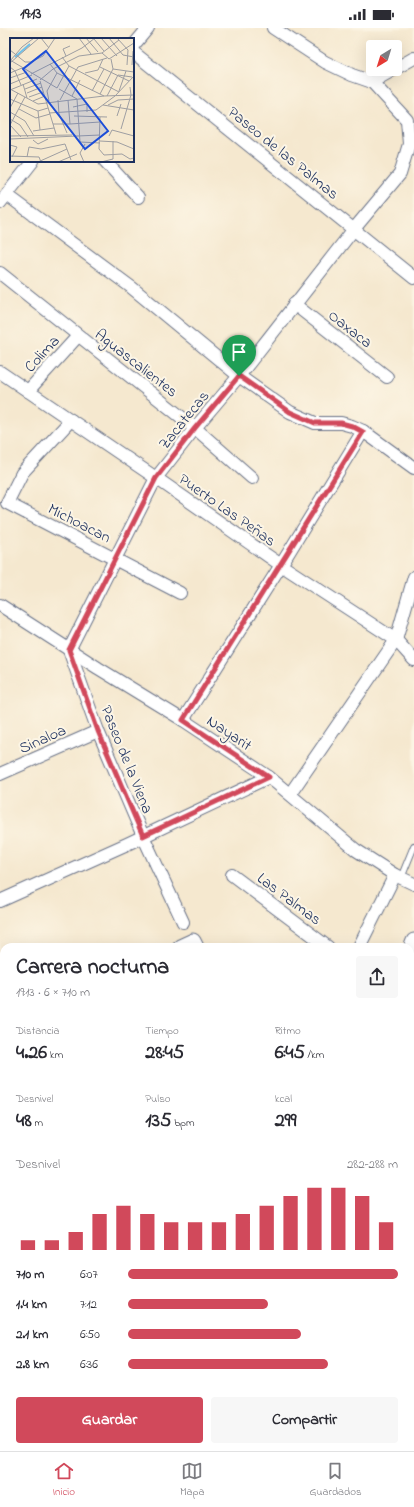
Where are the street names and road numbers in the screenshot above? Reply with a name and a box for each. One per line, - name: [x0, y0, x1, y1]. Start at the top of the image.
- street label: Paseo de las Palmas: [222, 101, 344, 206]
- street label: Oaxaca: [322, 305, 377, 355]
- street label: Aguascalientes: [89, 323, 183, 404]
- street label: Colima: [19, 330, 66, 378]
- street label: Zacatecas: [153, 386, 216, 455]
- street label: Puerto Las Peñas: [173, 468, 280, 553]
- street label: Michoacan: [43, 498, 115, 550]
- street label: Paseo de la Viena: [93, 702, 159, 818]
- street label: Nayarit: [201, 710, 257, 758]
- street label: Sinaloa: [15, 719, 70, 761]
- street label: Las Palmas: [251, 867, 326, 932]

